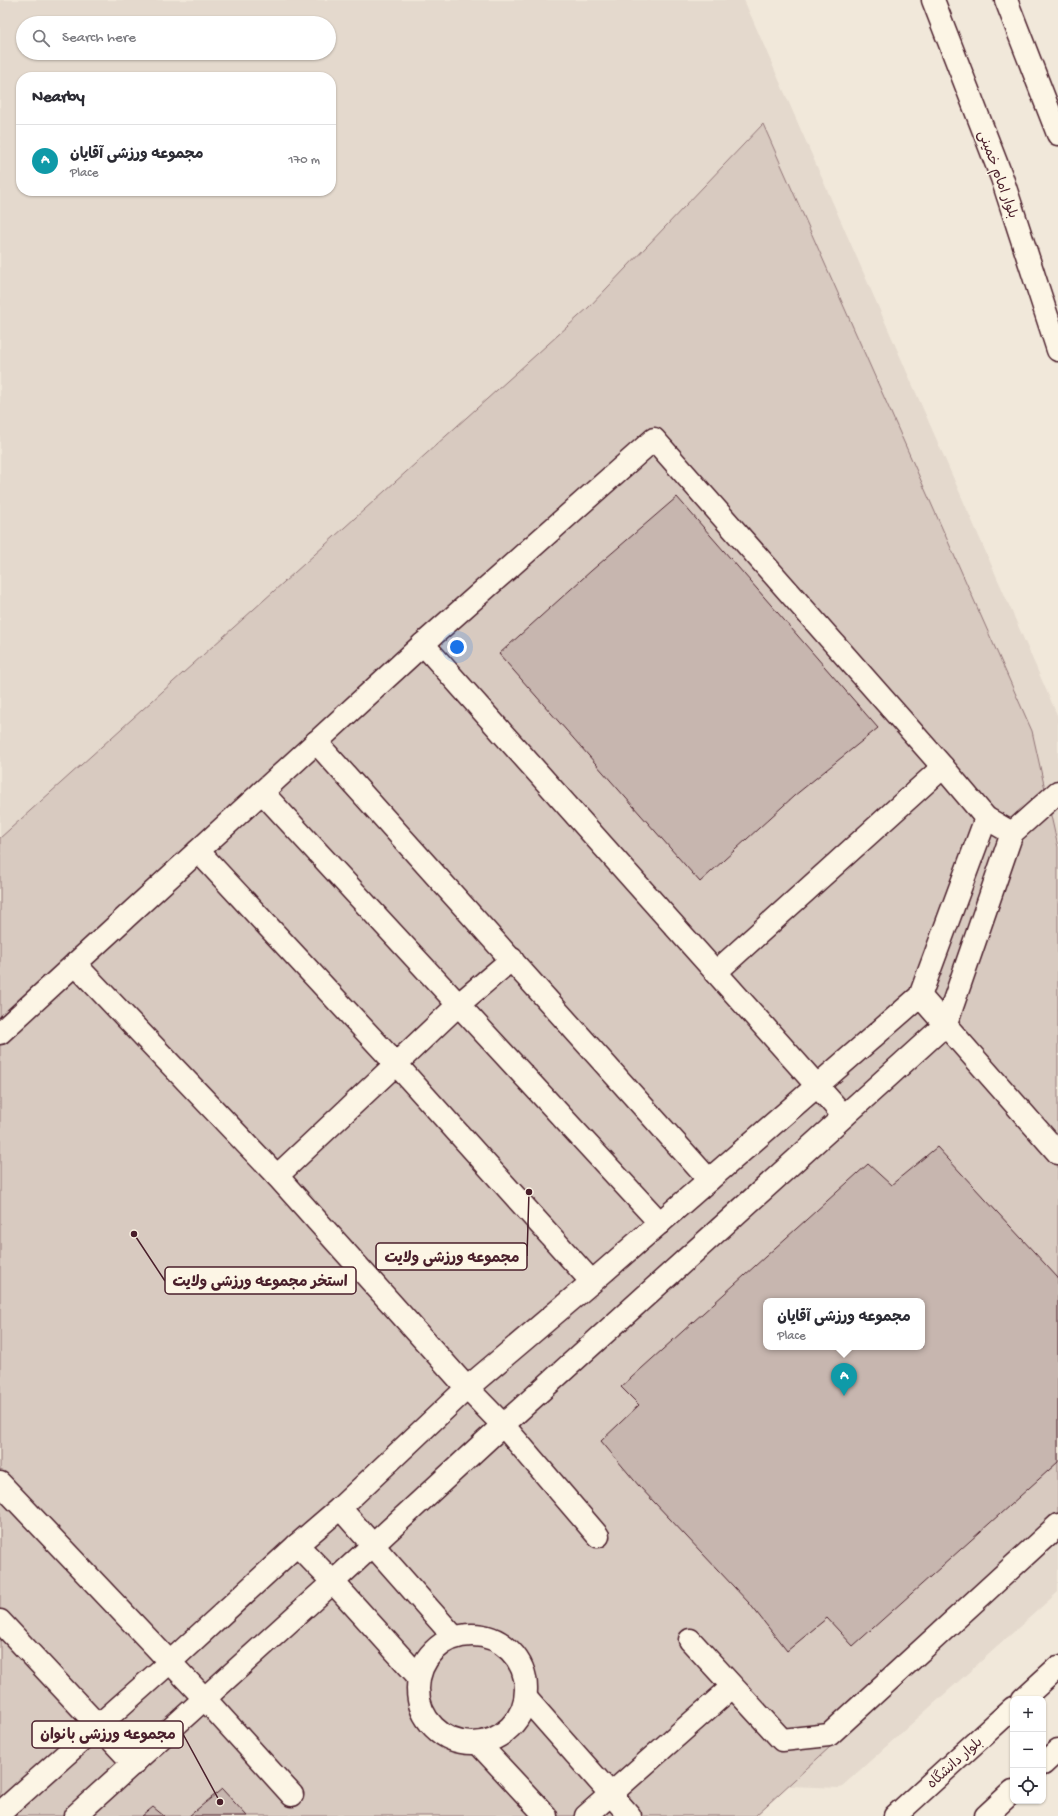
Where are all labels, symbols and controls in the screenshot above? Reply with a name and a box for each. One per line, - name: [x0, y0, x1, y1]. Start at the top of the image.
- search box: [16, 16, 336, 60]
- icon: search: [30, 27, 52, 49]
- text: Search here: [62, 29, 136, 47]
- text: Nearby: [32, 88, 85, 108]
- street label: بلوار امام خمینی: [973, 129, 1020, 221]
- text: مجموعه ورزشی آقایان: [70, 146, 203, 164]
- text: A: [41, 153, 49, 168]
- text: 170 m: [288, 153, 320, 168]
- text: Place: [70, 166, 98, 181]
- your location: [447, 637, 467, 657]
- callout: مجموعه ورزشی ولایت: [376, 1243, 527, 1270]
- text: مجموعه ورزشی ولایت: [385, 1250, 519, 1268]
- callout: استخر مجموعه ورزشی ولایت: [165, 1267, 356, 1294]
- text: استخر مجموعه ورزشی ولایت: [173, 1274, 348, 1292]
- popup: [763, 1298, 925, 1350]
- text: مجموعه ورزشی آقایان: [777, 1309, 911, 1327]
- text: Place: [777, 1329, 806, 1344]
- pin: A: [831, 1363, 857, 1396]
- map controls: [1010, 1696, 1046, 1804]
- button: +: [1010, 1696, 1046, 1732]
- callout: مجموعه ورزشی بانوان: [32, 1721, 183, 1748]
- text: مجموعه ورزشی بانوان: [40, 1727, 176, 1745]
- button: −: [1010, 1732, 1046, 1768]
- street label: بلوار دانشگاه: [923, 1733, 987, 1793]
- button: locate: [1010, 1768, 1046, 1804]

